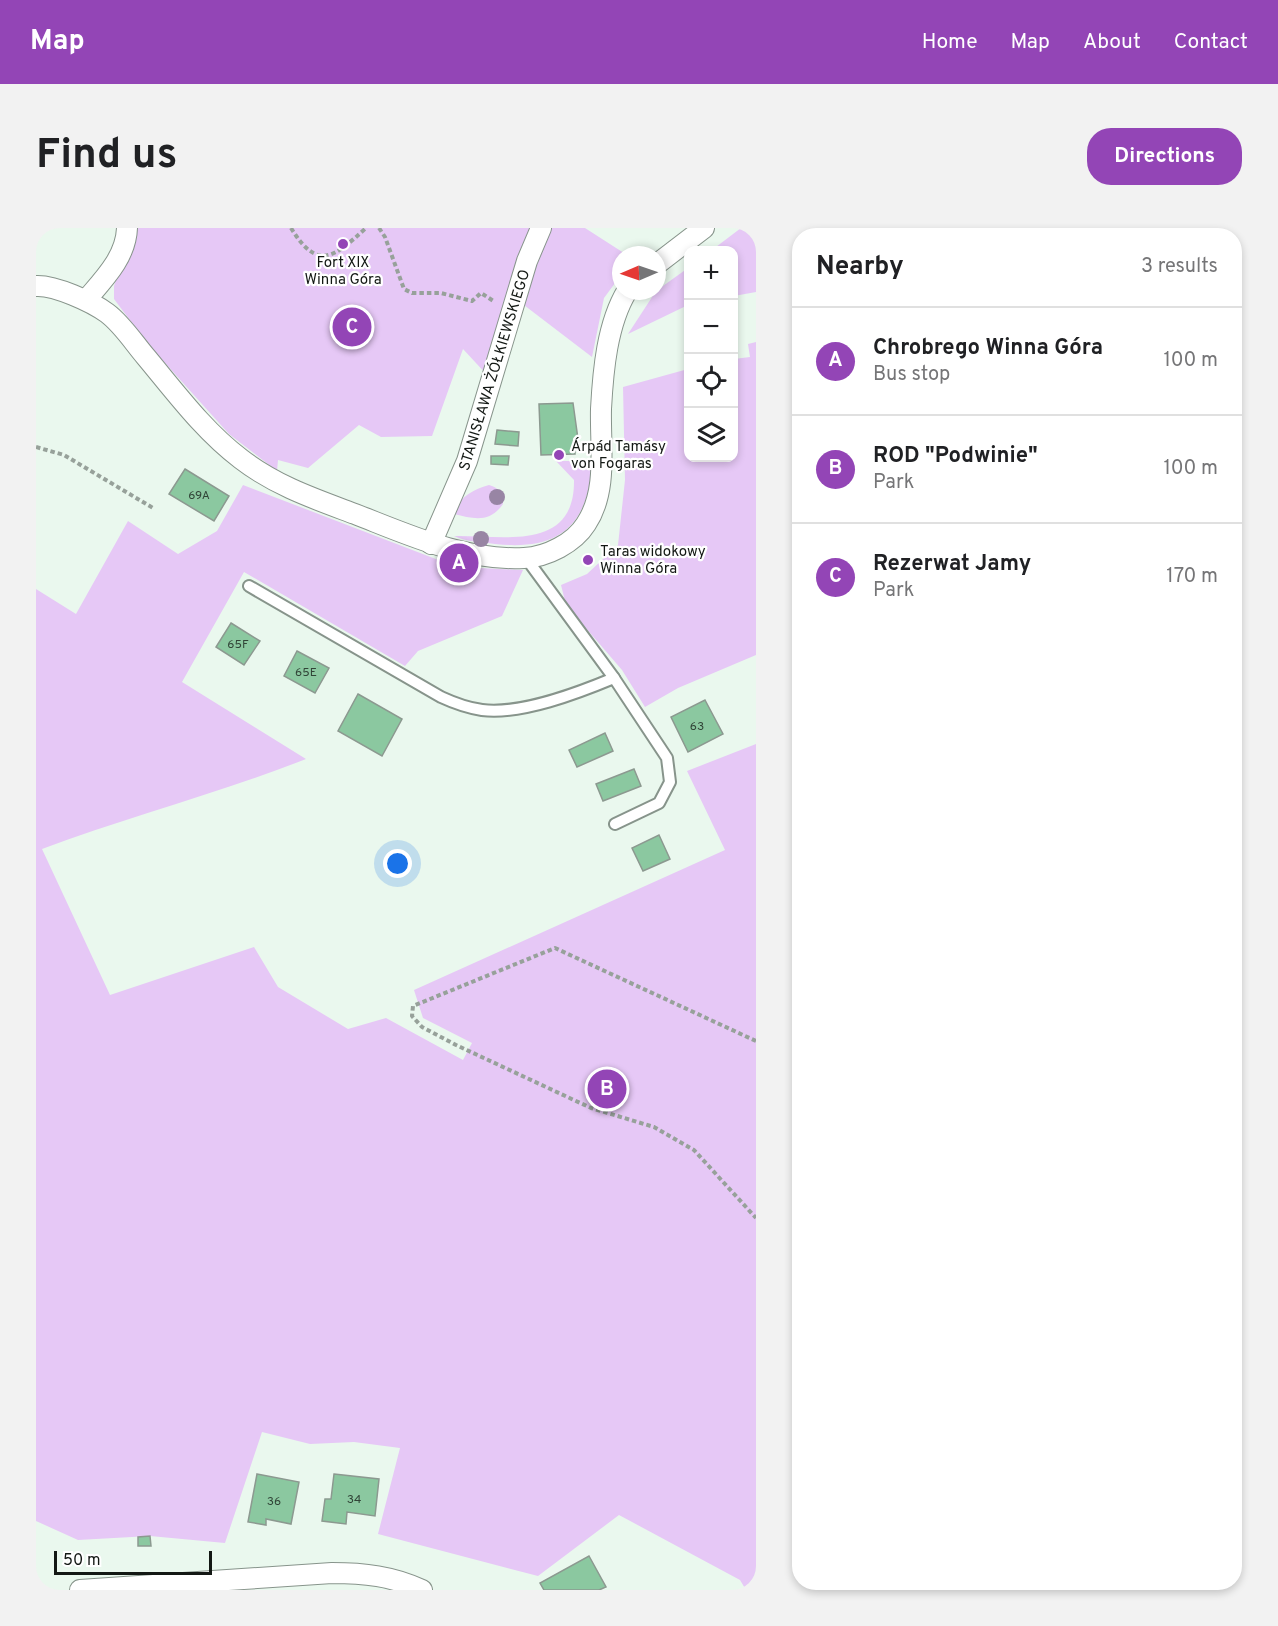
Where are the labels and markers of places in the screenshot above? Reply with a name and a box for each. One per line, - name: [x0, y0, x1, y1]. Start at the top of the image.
- marker: Fort XIX Winna Góra: [336, 237, 350, 251]
- place label: Fort XIX Winna Góra: [304, 254, 382, 290]
- pin: C: [332, 304, 372, 350]
- place label: Árpád Tamásy von Fogaras: [571, 437, 666, 474]
- marker: Árpád Tamásy von Fogaras: [552, 448, 566, 462]
- pin: A: [440, 540, 478, 586]
- place label: Taras widokowy Winna Góra: [600, 543, 706, 579]
- marker: Taras widokowy Winna Góra: [581, 553, 595, 567]
- pin: B: [588, 1066, 626, 1112]

